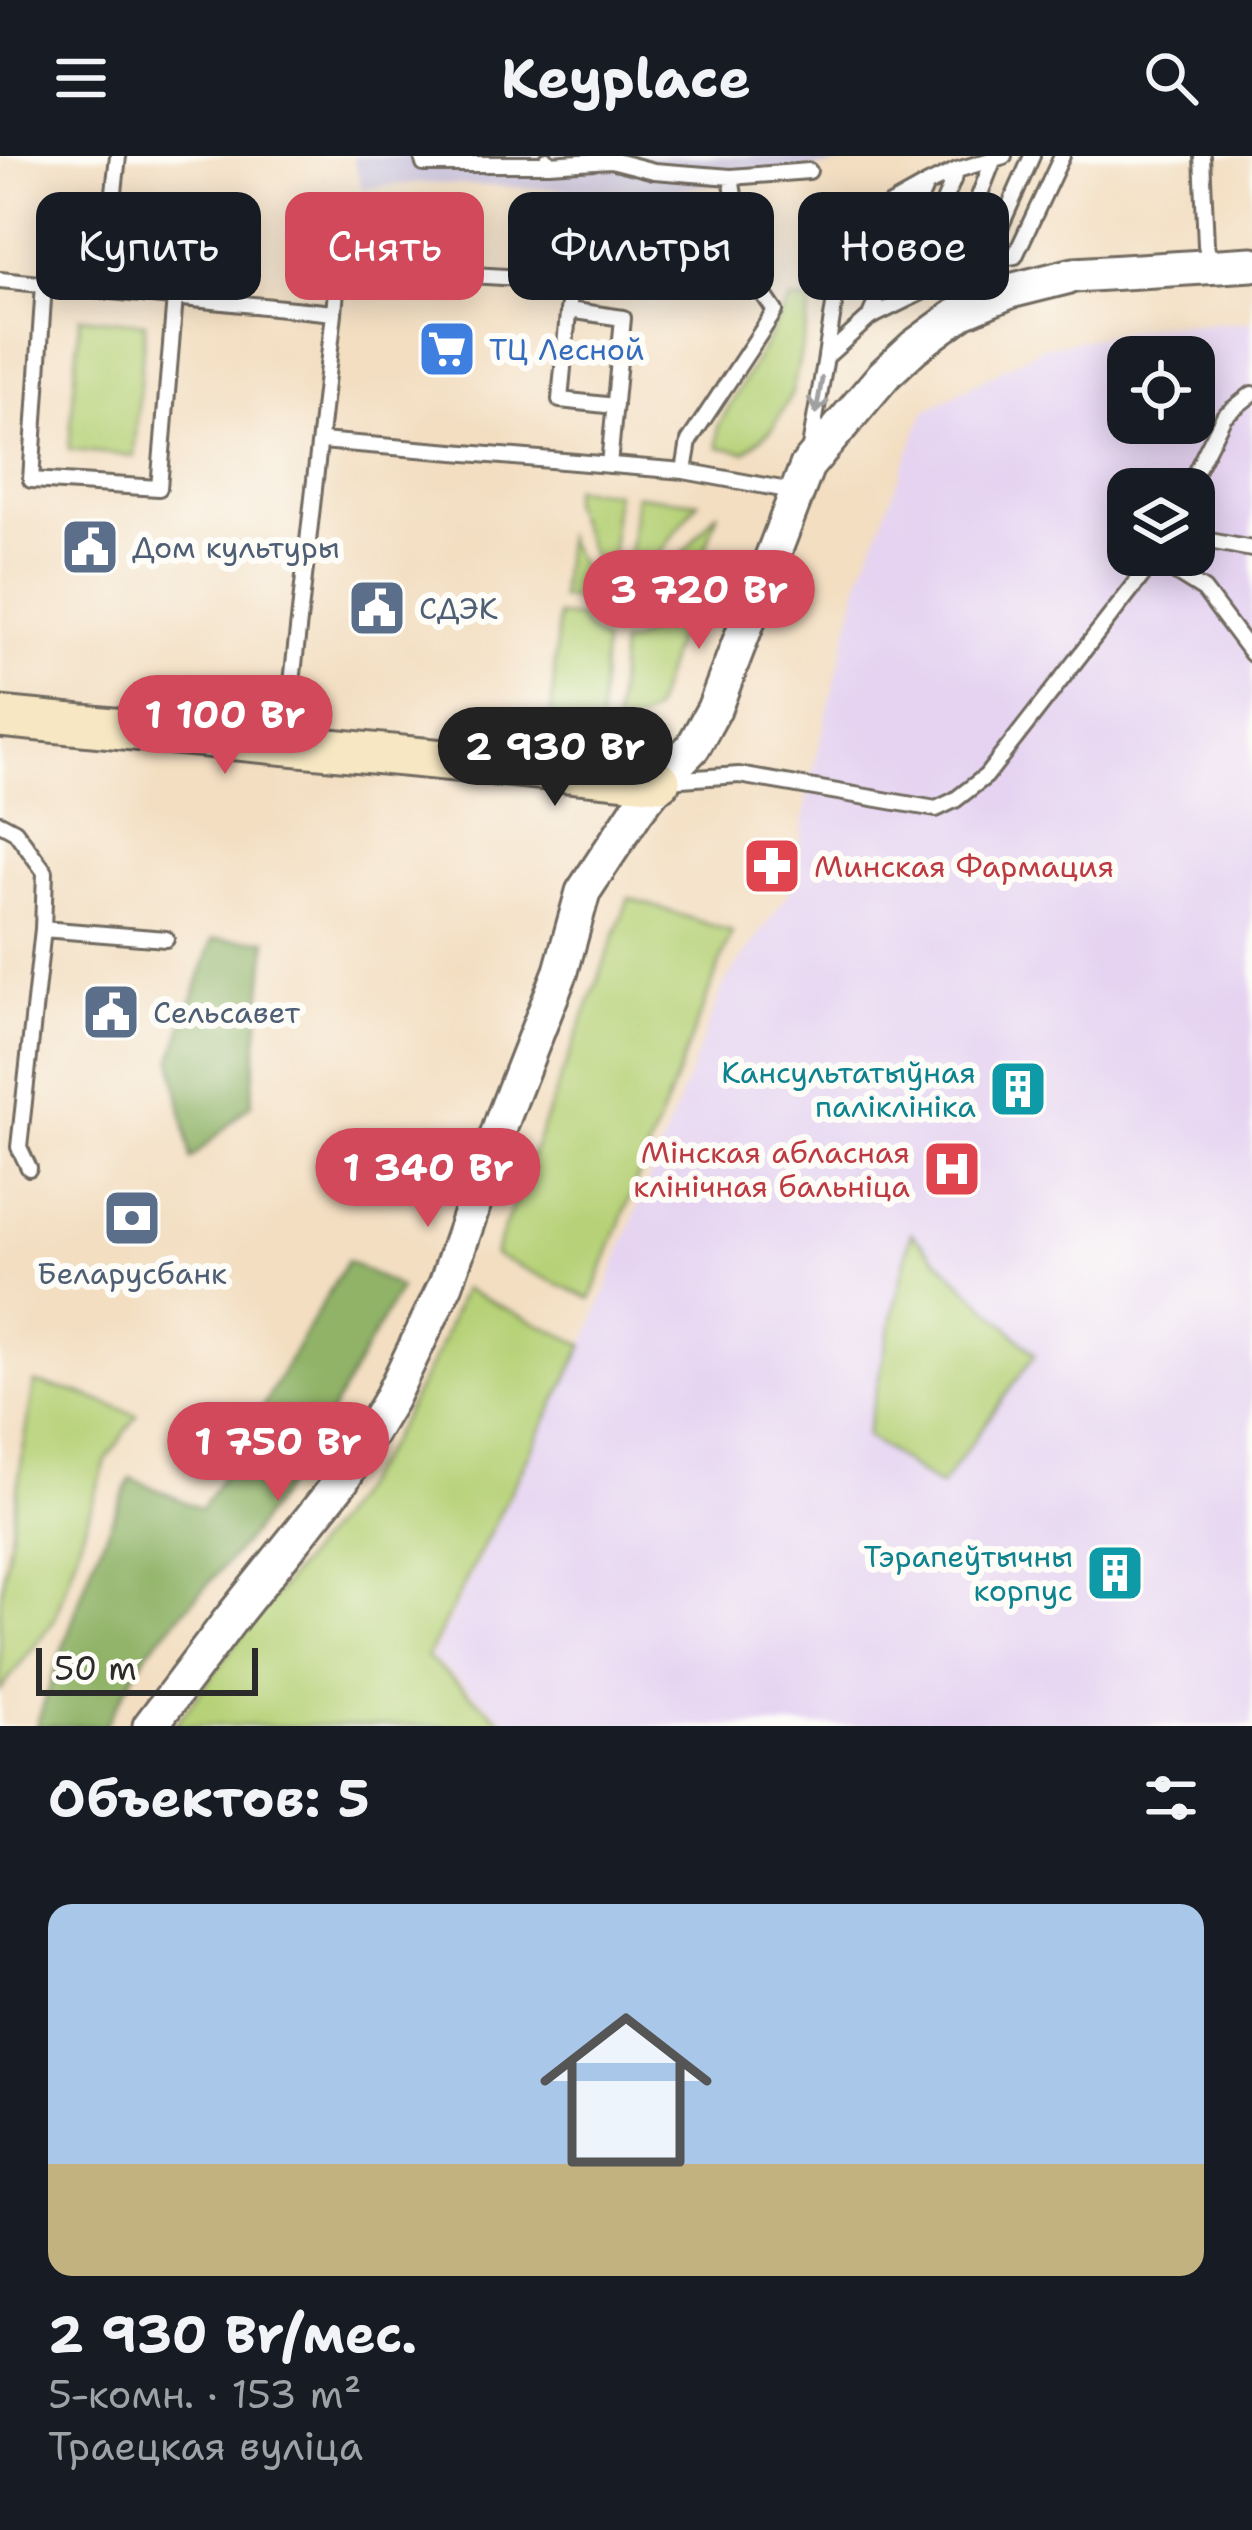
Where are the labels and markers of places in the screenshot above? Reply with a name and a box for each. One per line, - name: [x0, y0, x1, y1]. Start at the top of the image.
- supermarket icon: ТЦ Лесной: [416, 318, 478, 380]
- place label: ТЦ Лесной: [489, 329, 644, 370]
- public building icon: Дом культуры: [59, 516, 121, 578]
- place label: Дом культуры: [132, 527, 340, 568]
- pin: 3 720 Br: [575, 550, 823, 652]
- public building icon: СДЭК: [346, 577, 408, 639]
- place label: СДЭК: [419, 588, 498, 629]
- pin: 1 100 Br: [101, 675, 349, 777]
- pin: 2 930 Br: [431, 707, 679, 809]
- pharmacy icon: Минская Фармация: [741, 835, 803, 897]
- place label: Минская Фармация: [814, 846, 1114, 887]
- public building icon: Сельсавет: [80, 981, 142, 1043]
- place label: Сельсавет: [153, 992, 301, 1033]
- place label: Кансультатыўная паліклініка: [721, 1052, 976, 1127]
- building icon: Кансультатыўная паліклініка: [987, 1058, 1049, 1120]
- pin: 1 340 Br: [304, 1128, 552, 1230]
- place label: Мінская абласная клінічная бальніца: [633, 1132, 910, 1207]
- hospital icon: Мінская абласная клінічная бальніца: [921, 1138, 983, 1200]
- bank icon: Беларусбанк: [101, 1187, 163, 1249]
- place label: Беларусбанк: [37, 1253, 227, 1294]
- pin: 1 750 Br: [154, 1402, 402, 1504]
- place label: Тэрапеўтычны корпус: [863, 1536, 1073, 1611]
- building icon: Тэрапеўтычны корпус: [1084, 1542, 1146, 1604]

